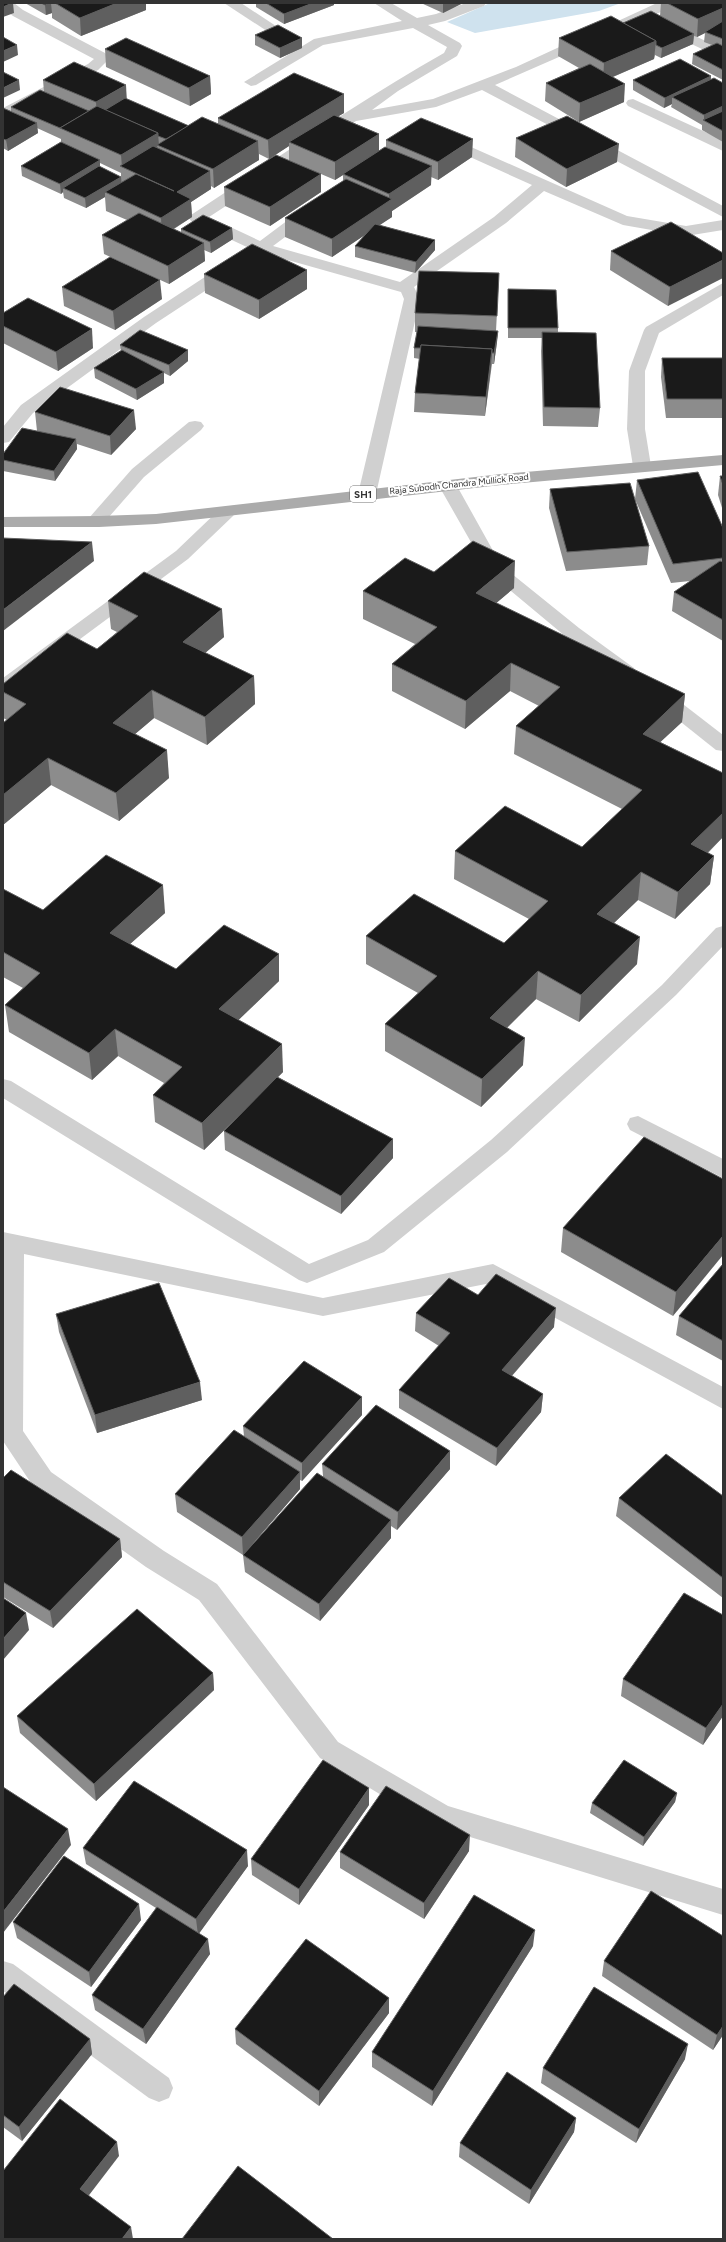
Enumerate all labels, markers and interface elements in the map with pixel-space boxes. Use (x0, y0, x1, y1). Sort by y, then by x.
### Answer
street label: Raja Subodh Chandra Mullick Road (389, 471, 529, 496)
road number: SH1 (350, 486, 376, 502)

